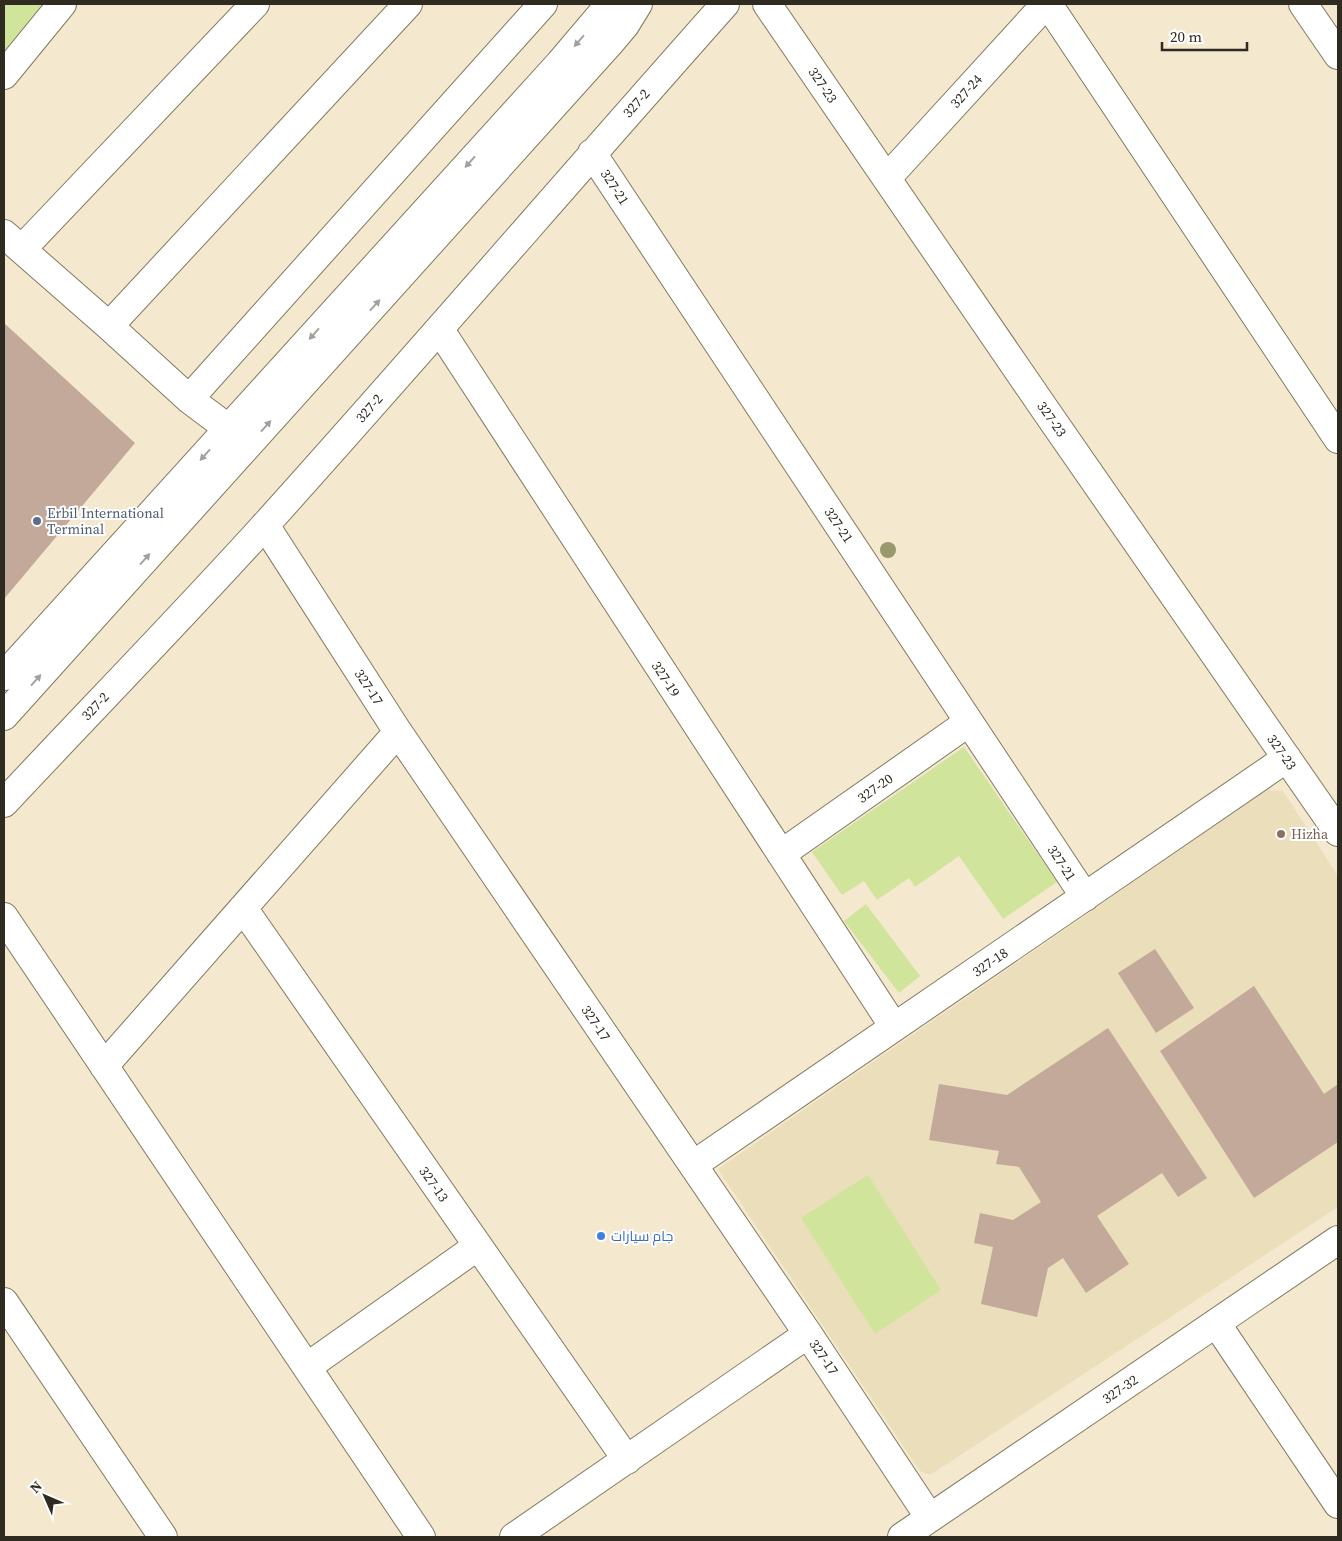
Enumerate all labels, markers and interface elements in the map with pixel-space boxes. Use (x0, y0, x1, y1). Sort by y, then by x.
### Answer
scale bar (1162, 20, 1247, 52)
text: 20 m (1170, 26, 1202, 47)
one-way arrow (573, 35, 585, 47)
street label: 327-23 (804, 63, 842, 107)
street label: 327-24 (945, 70, 987, 112)
street label: 327-2 (618, 84, 654, 122)
one-way arrow (464, 155, 476, 167)
street label: 327-21 (596, 165, 634, 209)
one-way arrow (369, 300, 381, 312)
one-way arrow (308, 328, 320, 340)
street label: 327-2 (351, 389, 387, 427)
street label: 327-23 (1033, 397, 1071, 441)
one-way arrow (260, 420, 272, 432)
one-way arrow (199, 448, 211, 460)
place label: Erbil International Terminal (47, 503, 164, 539)
street label: 327-21 (820, 503, 858, 547)
marker: Erbil International Terminal (31, 515, 43, 527)
one-way arrow (139, 554, 151, 566)
street label: 327-19 (647, 657, 685, 701)
street label: 327-17 (350, 665, 388, 709)
one-way arrow (31, 674, 42, 687)
street label: 327-2 (77, 687, 113, 725)
street label: 327-23 (1263, 730, 1301, 774)
street label: 327-20 (853, 769, 897, 807)
place label: Hizha (1291, 824, 1329, 844)
marker: Hizha (1275, 828, 1287, 840)
street label: 327-21 (1043, 841, 1081, 885)
street label: 327-18 (968, 943, 1012, 981)
street label: 327-17 (577, 1001, 615, 1045)
street label: 327-13 (415, 1162, 453, 1206)
place label: جام سيارات (611, 1226, 673, 1246)
marker: جام سيارات (595, 1230, 607, 1242)
street label: 327-17 (805, 1335, 843, 1379)
street label: 327-32 (1098, 1370, 1142, 1408)
north arrow (20, 1471, 70, 1521)
text: N (25, 1476, 46, 1497)

